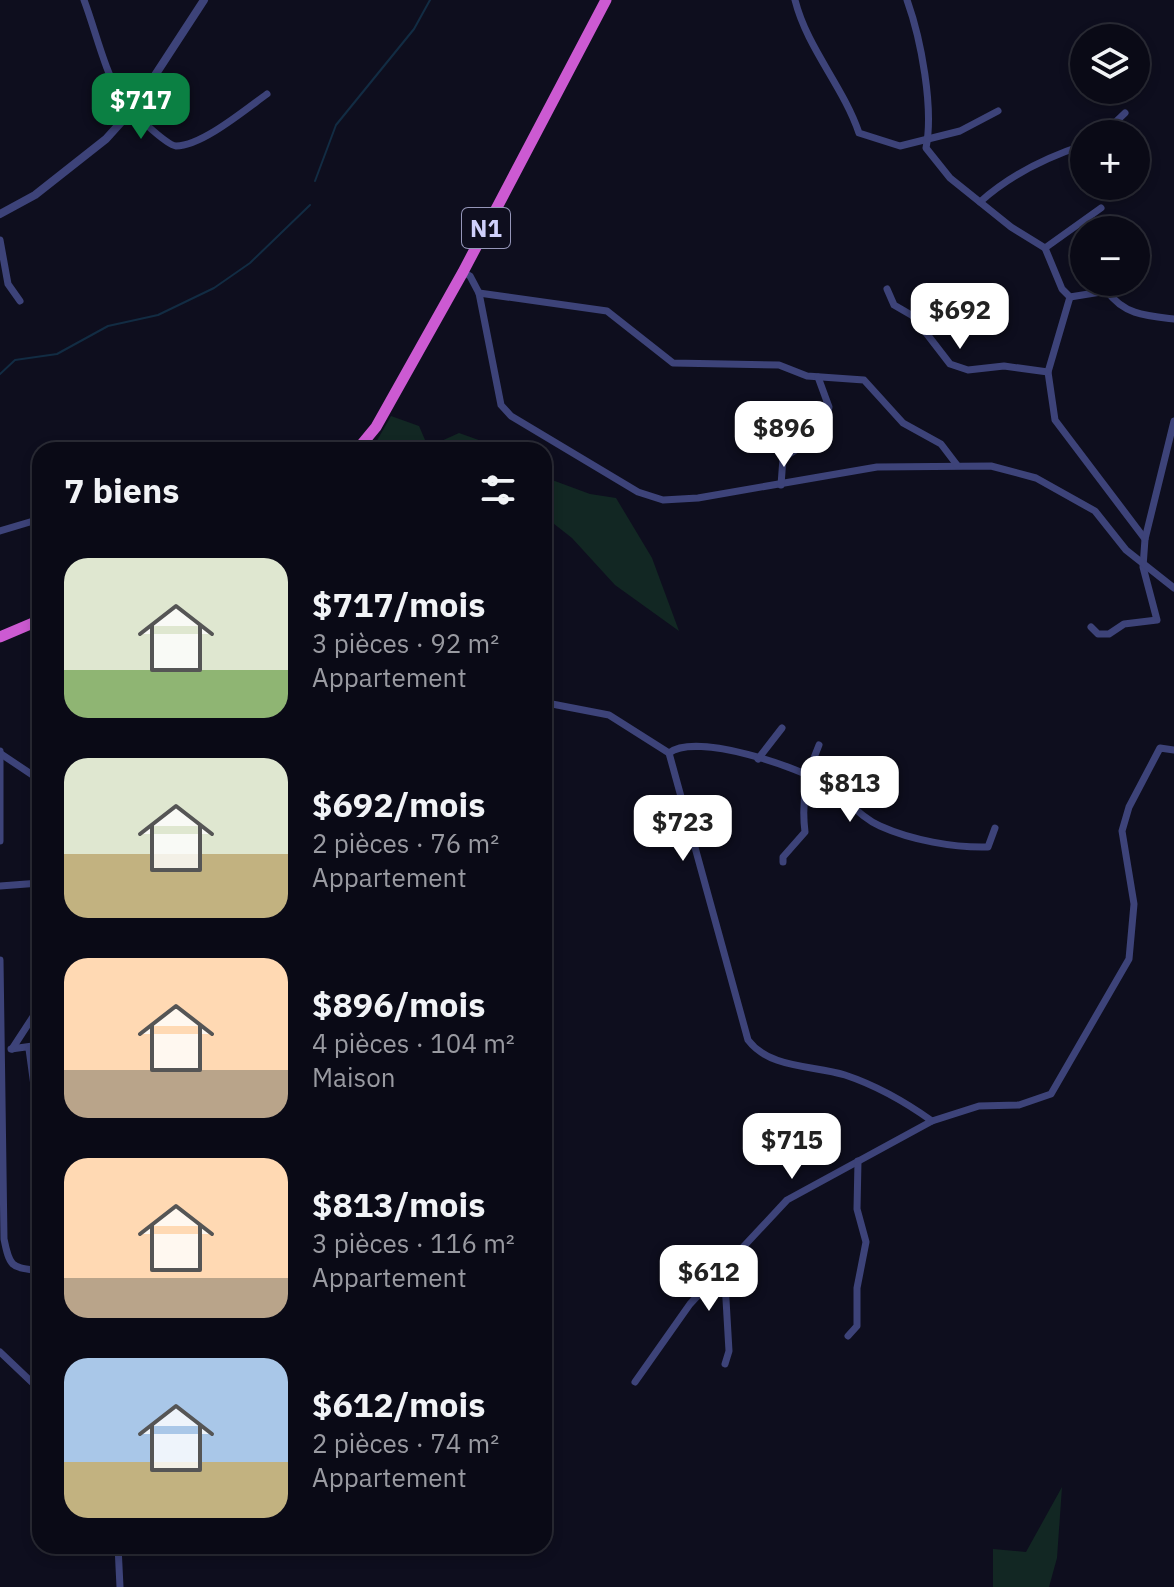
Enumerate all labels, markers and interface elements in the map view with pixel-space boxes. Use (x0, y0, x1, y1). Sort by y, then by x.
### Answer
map controls (1070, 24, 1150, 296)
button: layers (1070, 24, 1150, 104)
pin: $717 (94, 73, 188, 141)
text: $717 (110, 82, 172, 116)
button: + (1070, 120, 1150, 200)
road number: N1 (462, 208, 510, 248)
button: − (1070, 216, 1150, 296)
pin: $692 (913, 283, 1007, 351)
text: $692 (929, 292, 991, 326)
pin: $896 (737, 401, 831, 469)
text: $896 (753, 410, 815, 444)
text: 7 biens (64, 468, 179, 512)
icon: filters (476, 468, 520, 512)
text: $717/mois (312, 582, 485, 626)
icon: home (128, 590, 224, 686)
text: 3 pièces · 92 m² (312, 626, 499, 660)
text: Appartement (312, 660, 467, 694)
pin: $813 (803, 756, 897, 824)
text: $813 (819, 765, 881, 799)
text: $692/mois (312, 782, 485, 826)
icon: home (128, 790, 224, 886)
pin: $723 (636, 795, 730, 863)
text: $723 (652, 804, 714, 838)
text: 2 pièces · 76 m² (312, 826, 499, 860)
text: Appartement (312, 860, 467, 894)
text: $896/mois (312, 982, 485, 1026)
icon: home (128, 990, 224, 1086)
text: 4 pièces · 104 m² (312, 1026, 515, 1060)
text: Maison (312, 1060, 396, 1094)
pin: $715 (745, 1113, 839, 1181)
text: $715 (761, 1122, 823, 1156)
text: $813/mois (312, 1182, 485, 1226)
icon: home (128, 1190, 224, 1286)
text: 3 pièces · 116 m² (312, 1226, 515, 1260)
pin: $612 (662, 1245, 756, 1313)
text: $612 (678, 1254, 740, 1288)
text: Appartement (312, 1260, 467, 1294)
text: $612/mois (312, 1382, 485, 1426)
icon: home (128, 1390, 224, 1486)
text: 2 pièces · 74 m² (312, 1426, 499, 1460)
text: Appartement (312, 1460, 467, 1494)

